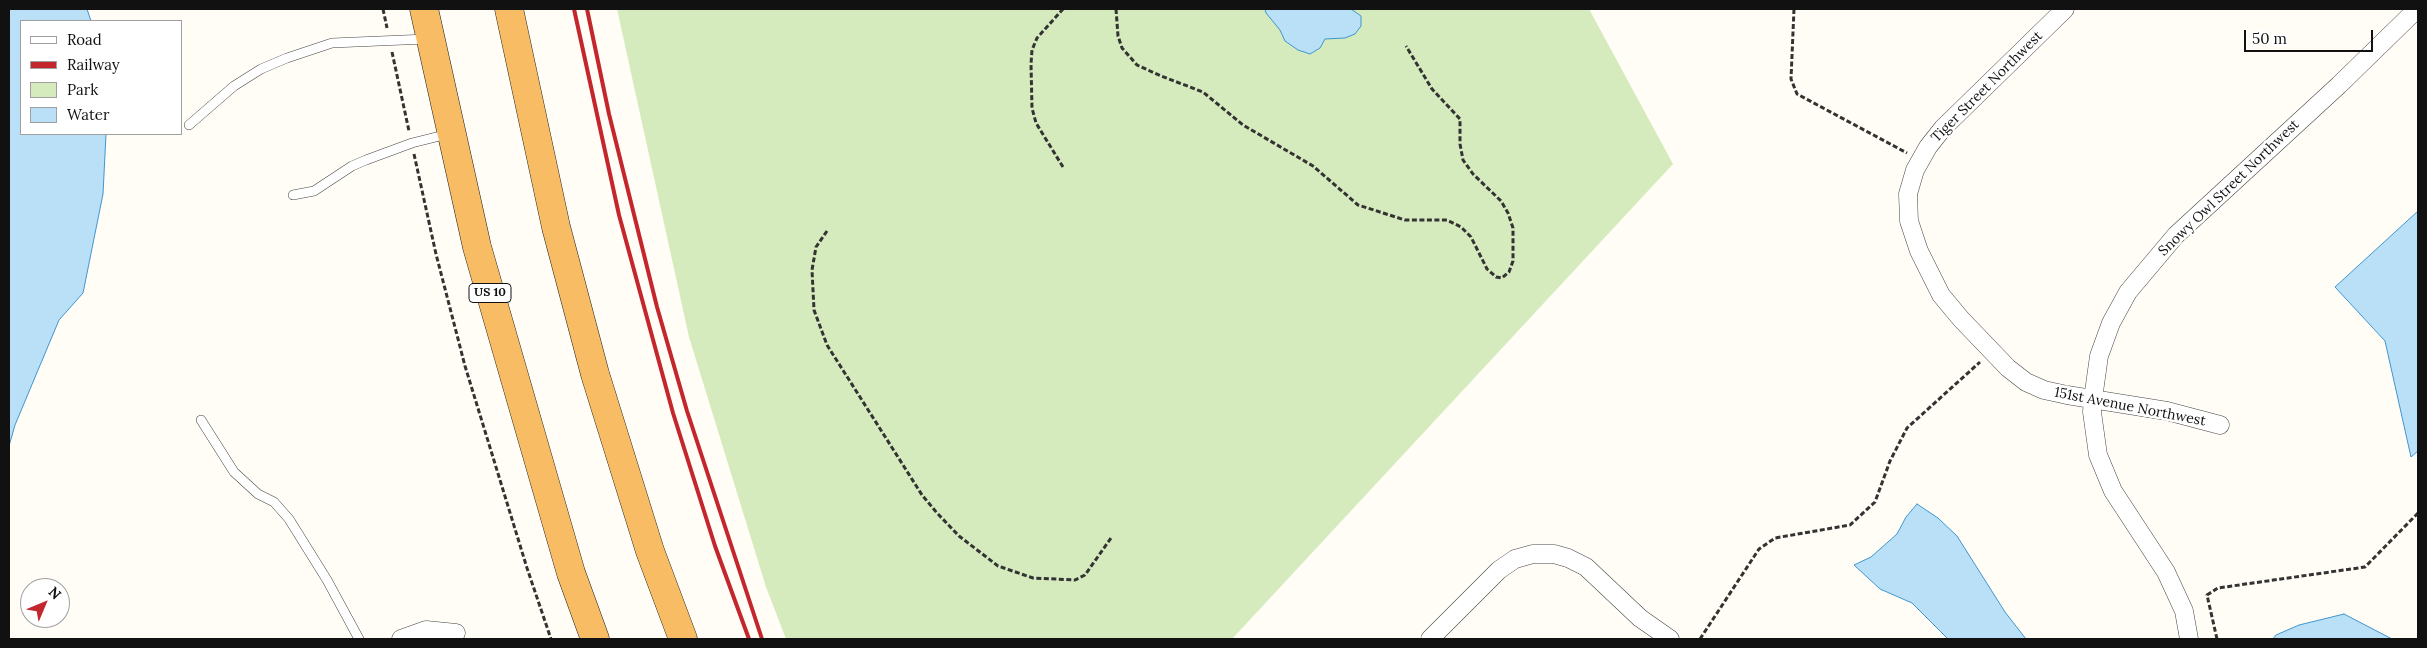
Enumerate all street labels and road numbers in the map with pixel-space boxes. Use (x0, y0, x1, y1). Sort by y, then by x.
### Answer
street label: Tiger Street Northwest (1928, 28, 2046, 146)
street label: Snowy Owl Street Northwest (2155, 116, 2303, 260)
road number: US 10 (469, 284, 511, 302)
street label: 151st Avenue Northwest (2053, 384, 2207, 430)

